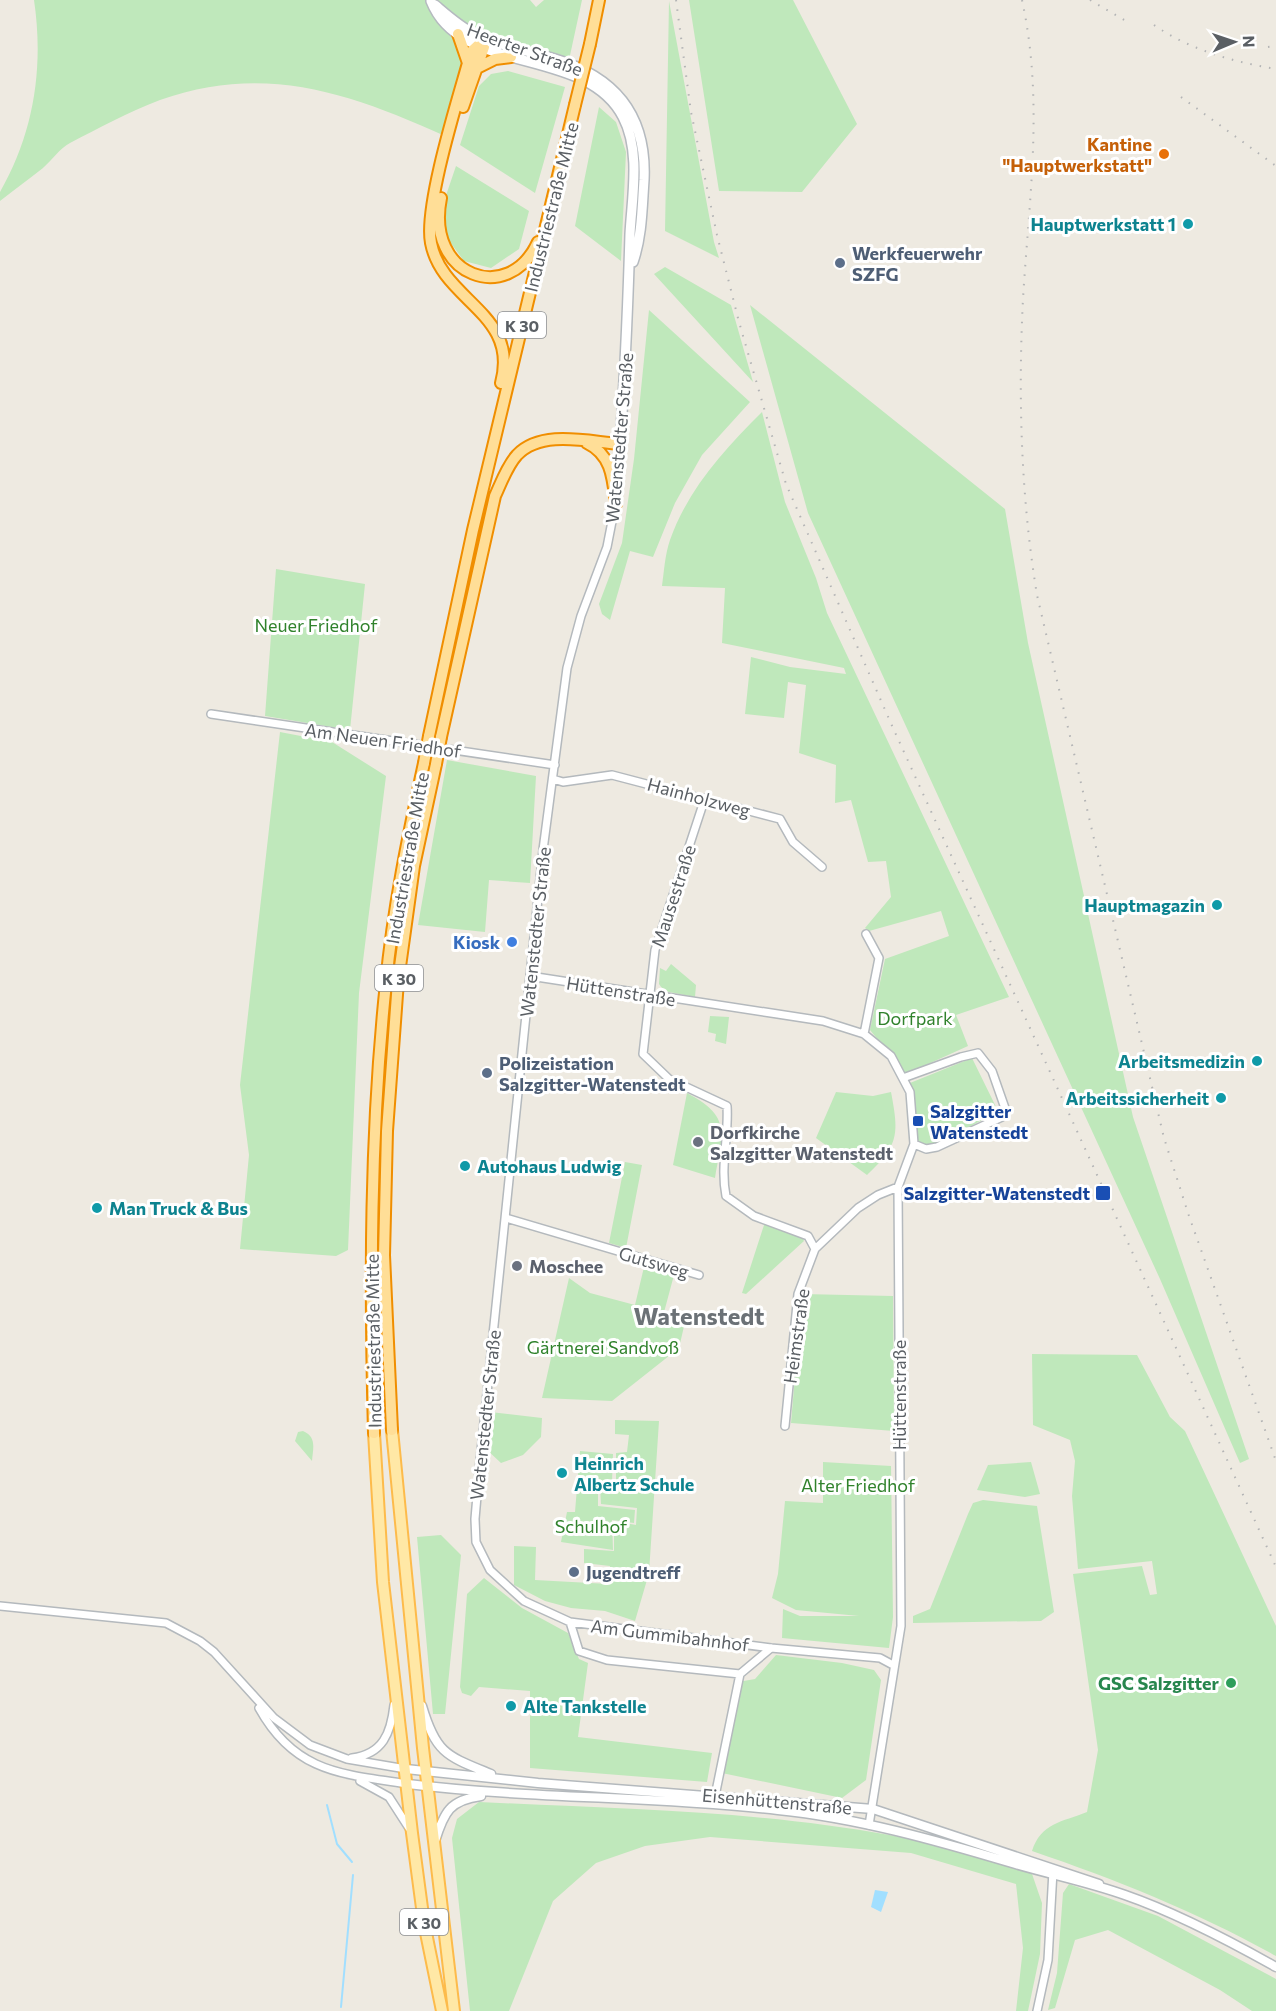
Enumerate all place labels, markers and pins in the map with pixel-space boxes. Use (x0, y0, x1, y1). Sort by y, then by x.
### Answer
place label: Kantine "Hauptwerkstatt" (1002, 133, 1152, 176)
marker: Kantine "Hauptwerkstatt" (1157, 147, 1171, 161)
place label: Hauptwerkstatt 1 (1031, 213, 1176, 235)
marker: Hauptwerkstatt 1 (1181, 217, 1195, 231)
place label: Werkfeuerwehr SZFG (852, 242, 983, 285)
marker: Werkfeuerwehr SZFG (833, 256, 847, 270)
place label: Hauptmagazin (1084, 894, 1205, 916)
marker: Hauptmagazin (1210, 898, 1224, 912)
place label: Kiosk (453, 931, 501, 953)
marker: Kiosk (505, 935, 519, 949)
place label: Arbeitsmedizin (1118, 1050, 1245, 1072)
place label: Polizeistation Salzgitter-Watenstedt (499, 1052, 686, 1095)
marker: Arbeitsmedizin (1250, 1054, 1264, 1068)
marker: Polizeistation Salzgitter-Watenstedt (480, 1066, 494, 1080)
place label: Arbeitssicherheit (1066, 1087, 1209, 1109)
marker: Arbeitssicherheit (1214, 1091, 1228, 1105)
place label: Salzgitter Watenstedt (930, 1100, 1029, 1143)
marker: Salzgitter Watenstedt (911, 1114, 925, 1128)
place label: Dorfkirche Salzgitter Watenstedt (710, 1121, 893, 1164)
marker: Dorfkirche Salzgitter Watenstedt (691, 1135, 705, 1149)
place label: Autohaus Ludwig (477, 1155, 622, 1177)
marker: Autohaus Ludwig (458, 1159, 472, 1173)
place label: Salzgitter-Watenstedt (903, 1182, 1090, 1204)
marker: Salzgitter-Watenstedt (1094, 1184, 1112, 1202)
place label: Man Truck & Bus (109, 1197, 248, 1219)
marker: Man Truck & Bus (90, 1201, 104, 1215)
place label: Moschee (529, 1255, 603, 1277)
marker: Moschee (510, 1259, 524, 1273)
place label: Heinrich Albertz Schule (574, 1452, 694, 1495)
marker: Heinrich Albertz Schule (555, 1466, 569, 1480)
place label: Jugendtreff (586, 1561, 681, 1583)
marker: Jugendtreff (567, 1565, 581, 1579)
place label: GSC Salzgitter (1098, 1672, 1220, 1694)
marker: GSC Salzgitter (1224, 1676, 1238, 1690)
place label: Alte Tankstelle (523, 1695, 646, 1717)
marker: Alte Tankstelle (504, 1699, 518, 1713)

